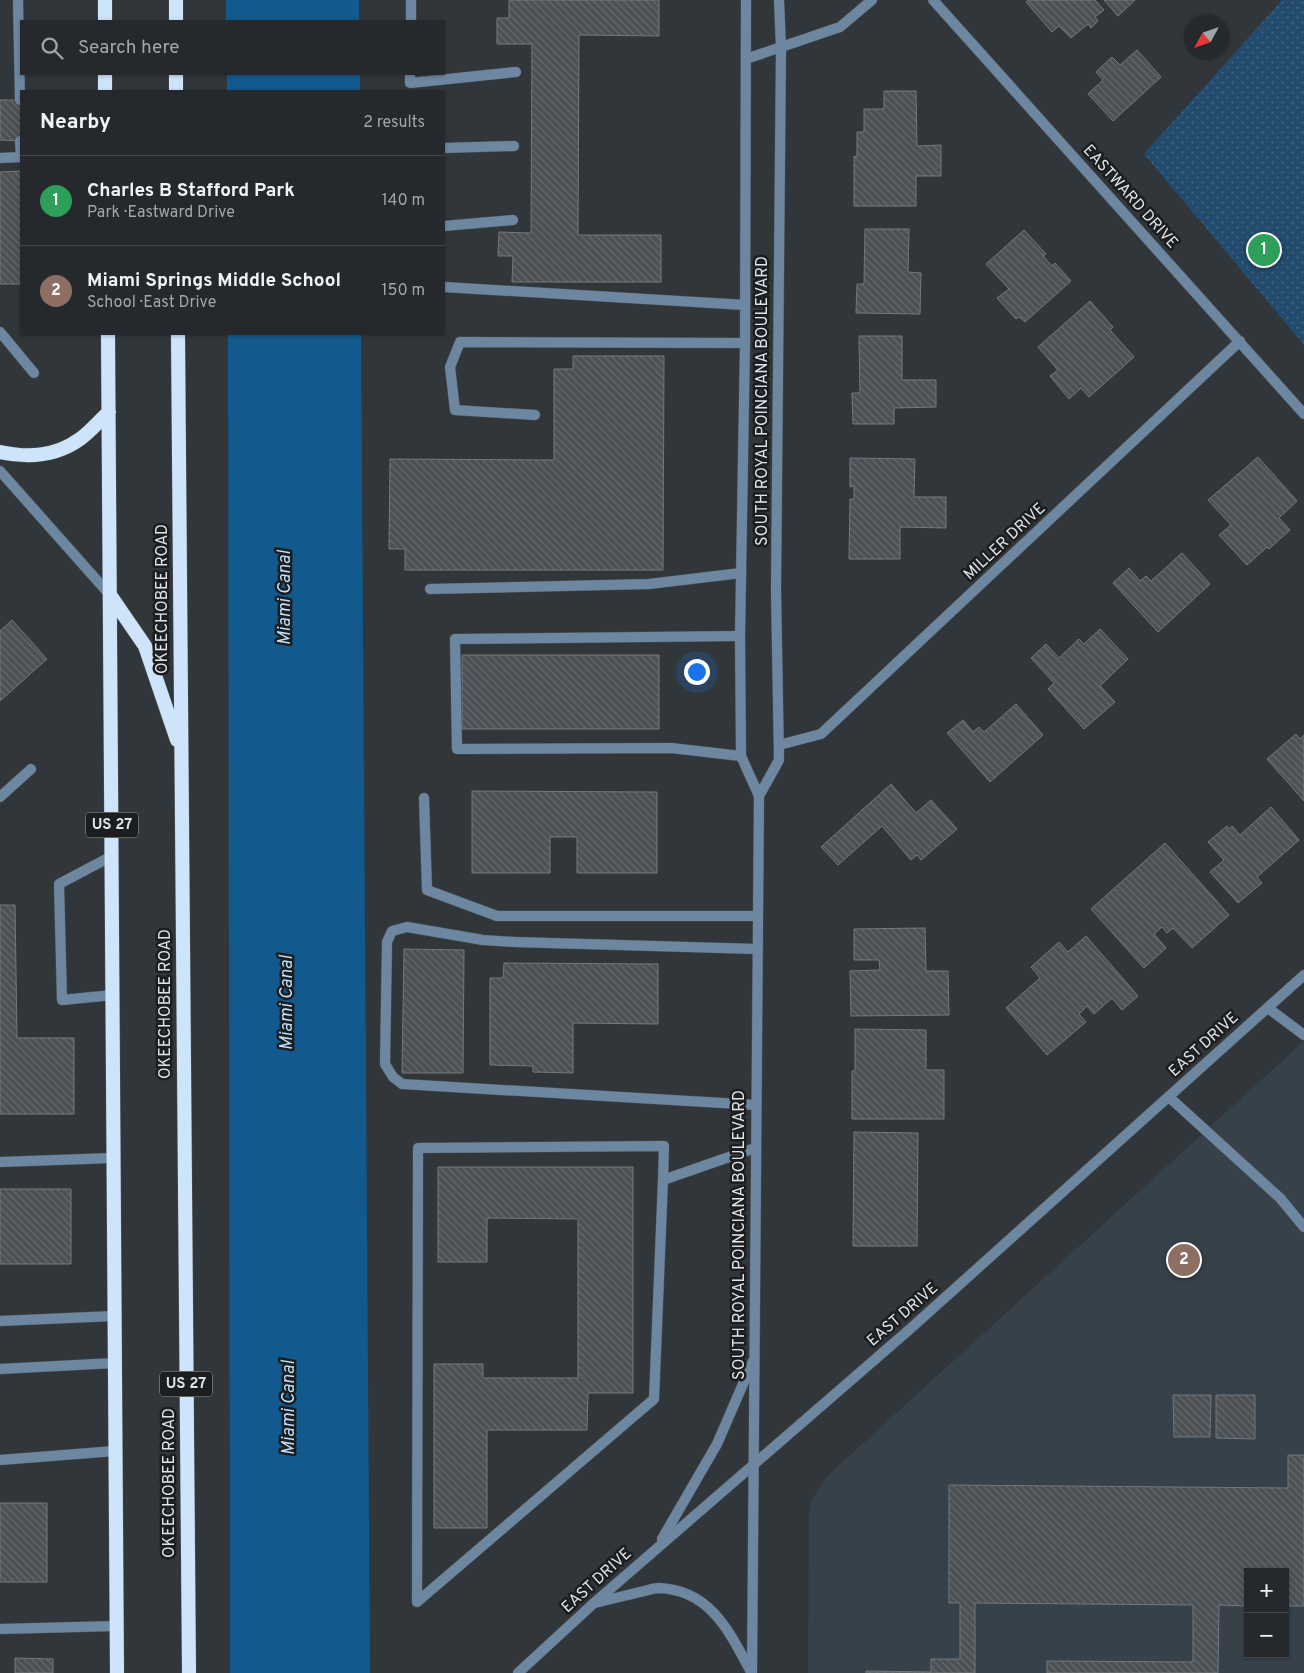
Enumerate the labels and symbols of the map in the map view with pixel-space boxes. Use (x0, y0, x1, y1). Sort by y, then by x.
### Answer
north arrow (1184, 15, 1229, 60)
street label: EASTWARD DRIVE (1078, 141, 1182, 253)
pin: 1 (1248, 231, 1280, 269)
street label: SOUTH ROYAL POINCIANA BOULEVARD (753, 256, 773, 546)
street label: MILLER DRIVE (960, 499, 1050, 585)
street label: OKEECHOBEE ROAD (153, 524, 173, 674)
water label: Miami Canal (274, 549, 297, 646)
your location (684, 659, 710, 685)
road number: US 27 (86, 812, 138, 838)
street label: OKEECHOBEE ROAD (156, 929, 176, 1079)
water label: Miami Canal (276, 954, 299, 1051)
street label: EAST DRIVE (1165, 1008, 1243, 1082)
street label: SOUTH ROYAL POINCIANA BOULEVARD (730, 1090, 750, 1380)
pin: 2 (1168, 1241, 1200, 1279)
street label: EAST DRIVE (863, 1279, 943, 1351)
water label: Miami Canal (278, 1359, 301, 1456)
road number: US 27 (160, 1372, 212, 1396)
street label: OKEECHOBEE ROAD (160, 1408, 180, 1558)
street label: EAST DRIVE (558, 1544, 636, 1618)

